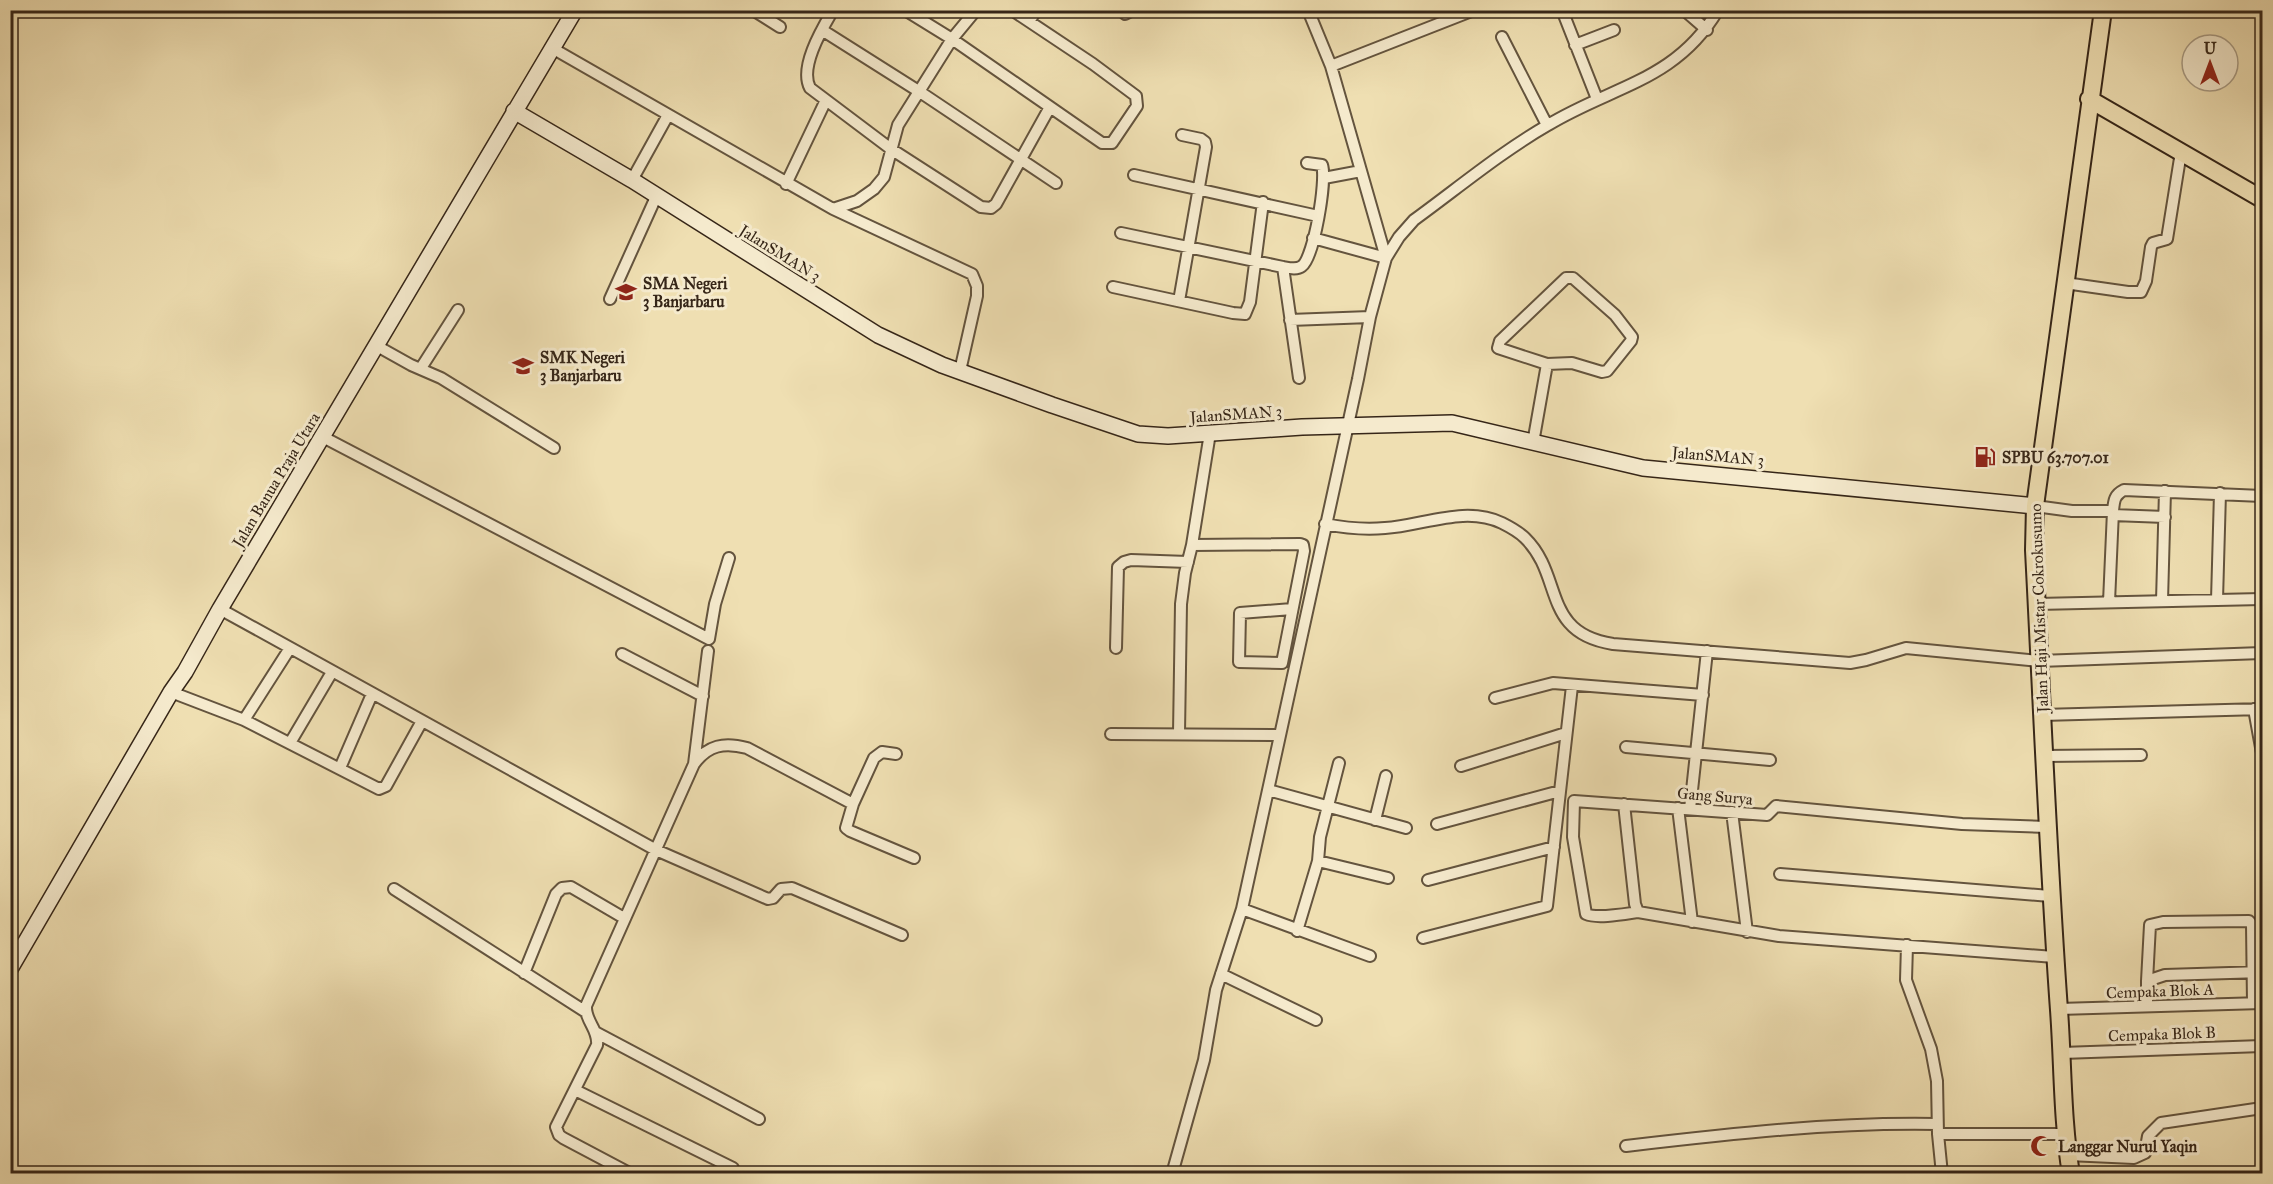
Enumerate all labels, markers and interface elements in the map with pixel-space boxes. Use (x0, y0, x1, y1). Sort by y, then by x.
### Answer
north arrow (2180, 33, 2240, 93)
text: U (2204, 39, 2217, 58)
street label: JalanSMAN 3 (734, 219, 824, 286)
place label: SMA Negeri 3 Banjarbaru (643, 274, 728, 312)
school or university icon: SMA Negeri 3 Banjarbaru (614, 280, 638, 304)
place label: SMK Negeri 3 Banjarbaru (540, 348, 626, 386)
school or university icon: SMK Negeri 3 Banjarbaru (511, 354, 535, 378)
street label: JalanSMAN 3 (1187, 401, 1283, 428)
street label: Jalan Banua Praja Utara (227, 409, 325, 553)
street label: JalanSMAN 3 (1669, 442, 1765, 470)
fuel station icon: SPBU 63.707.01 (1973, 445, 1997, 469)
place label: SPBU 63.707.01 (2002, 448, 2110, 468)
street label: Jalan Haji Mistar Cokrokusumo (2026, 503, 2053, 715)
street label: Gang Surya (1676, 783, 1754, 810)
street label: Cempaka Blok A (2106, 980, 2215, 1002)
street label: Cempaka Blok B (2108, 1023, 2216, 1045)
mosque icon: Langgar Nurul Yaqin (2029, 1134, 2053, 1158)
place label: Langgar Nurul Yaqin (2058, 1137, 2198, 1157)

